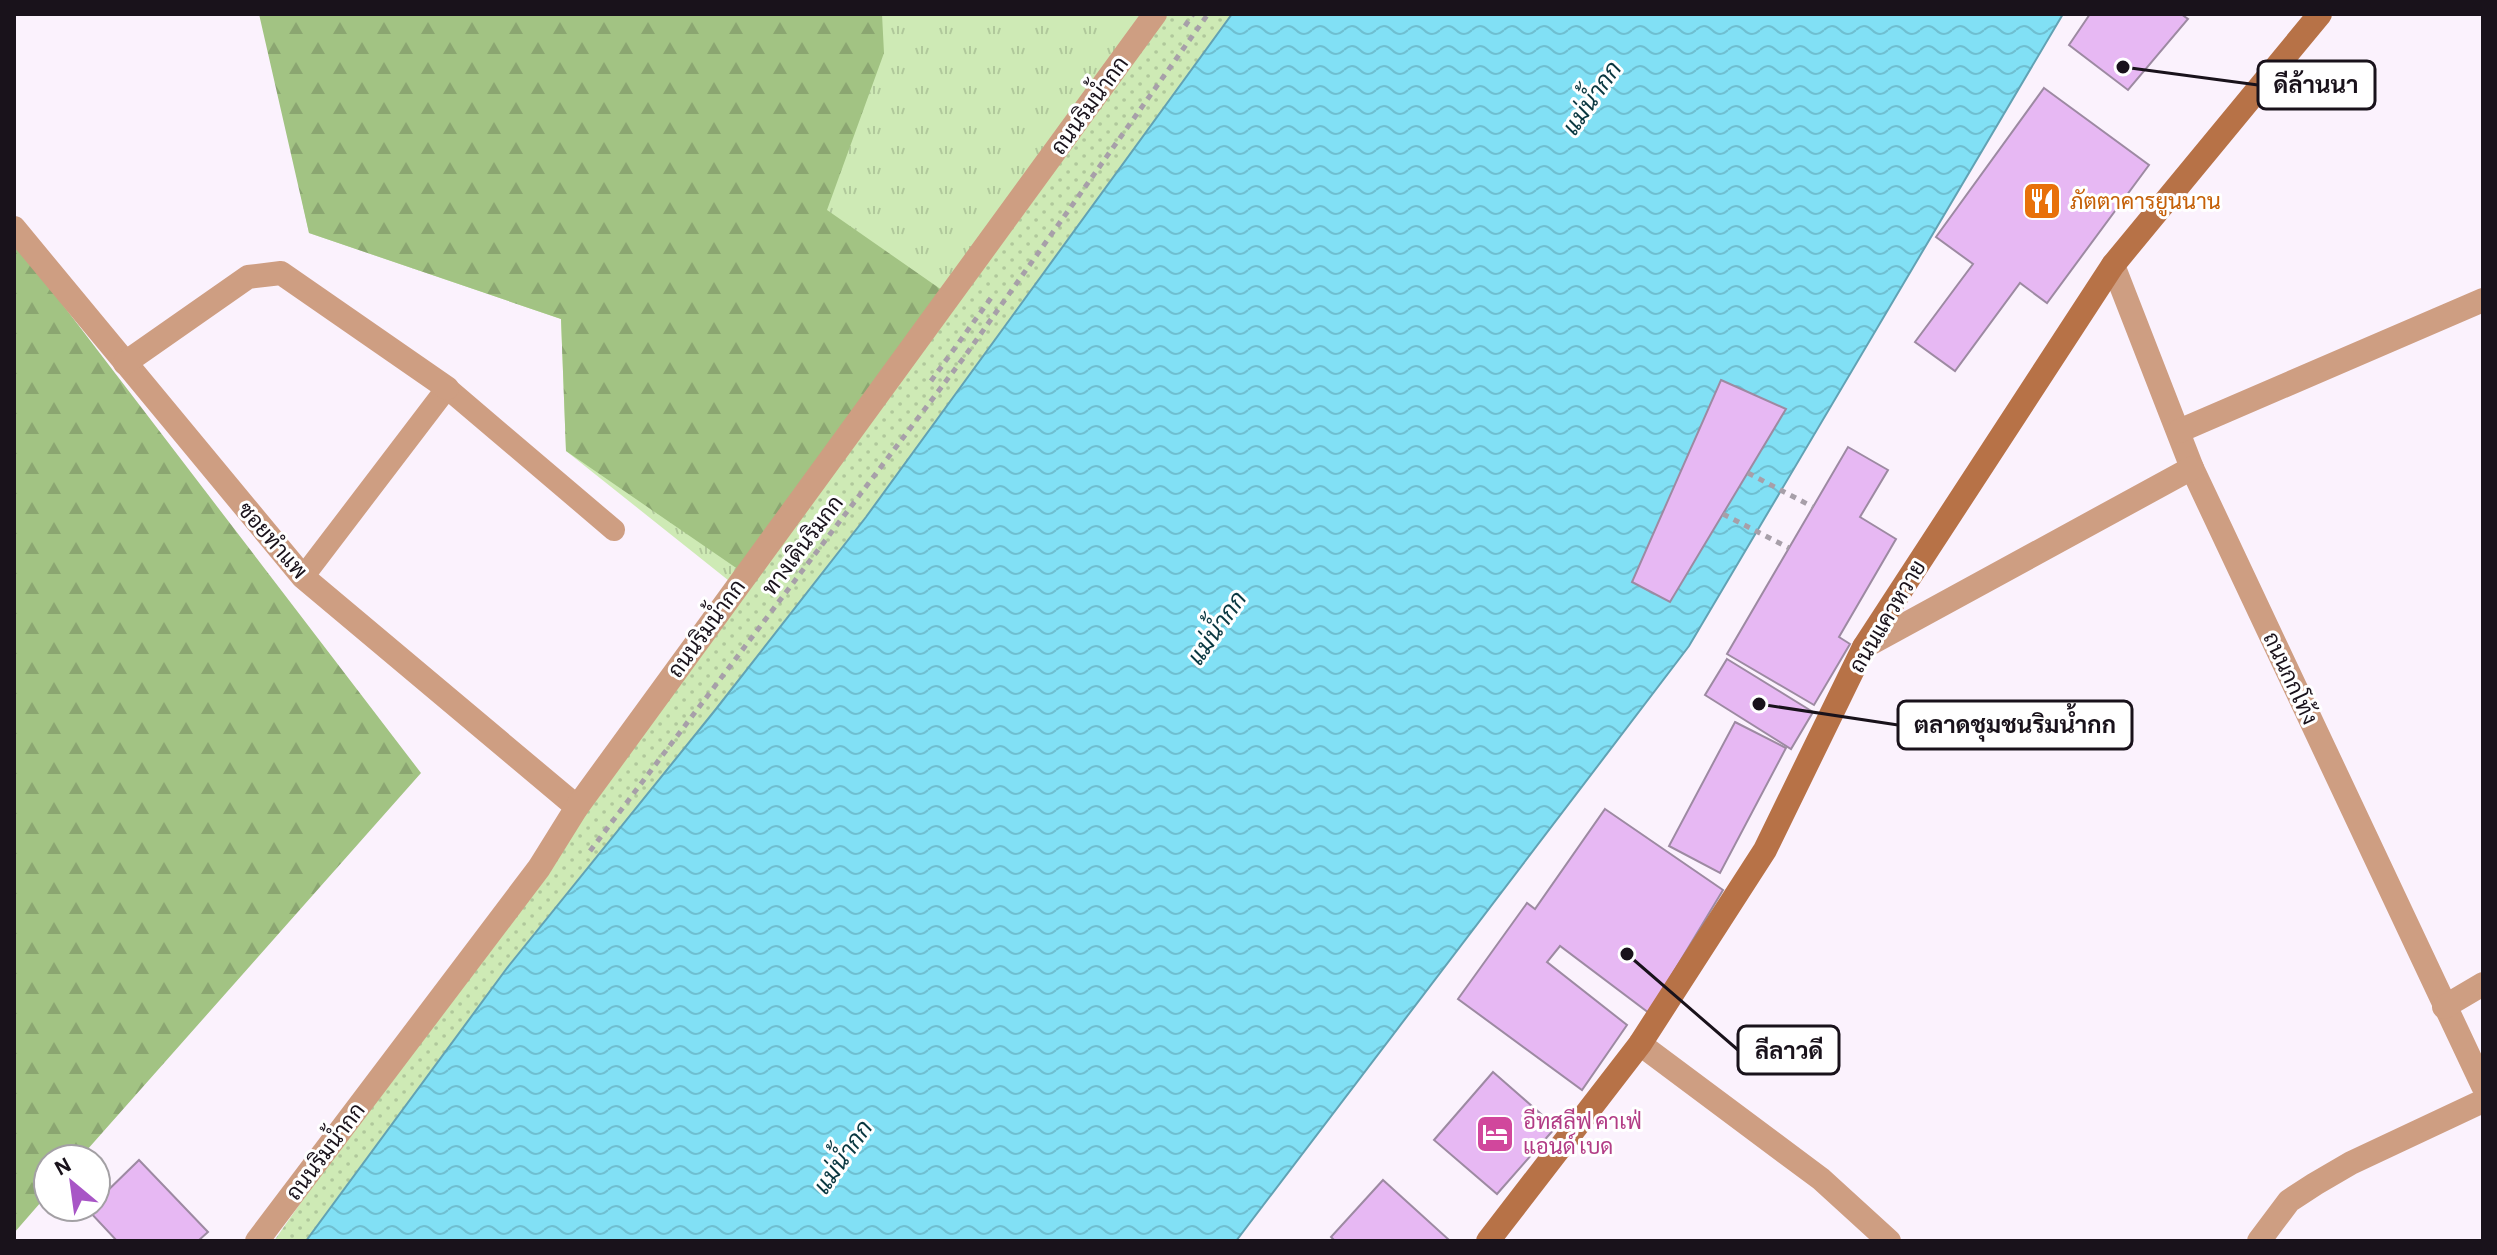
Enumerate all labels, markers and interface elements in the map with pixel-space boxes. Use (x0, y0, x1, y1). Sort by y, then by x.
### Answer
street label: ถนนริมน้ำกก (1040, 47, 1133, 159)
water label: แม่น้ำกก (1552, 52, 1627, 140)
callout: ดีล้านนา (2258, 61, 2375, 109)
text: ดีล้านนา (2274, 69, 2358, 98)
restaurant icon: ภัตตาคารยูนนาน (2021, 180, 2063, 222)
place label: ภัตตาคารยูนนาน (2070, 188, 2221, 217)
street label: ทางเดินริมกก (756, 490, 847, 600)
street label: ซอยทำแพ (234, 497, 312, 583)
street label: ถนนแควหวาย (1846, 557, 1930, 676)
street label: ถนนริมน้ำกก (657, 570, 750, 682)
water label: แม่น้ำกก (1177, 582, 1252, 670)
street label: ถนนกกโท้ง (2259, 627, 2325, 728)
callout: ตลาดชุมชนริมน้ำกก (1898, 701, 2132, 749)
text: ตลาดชุมชนริมน้ำกก (1914, 703, 2116, 742)
callout: ลีลาวดี (1738, 1026, 1839, 1074)
text: ลีลาวดี (1755, 1036, 1823, 1064)
street label: ถนนริมน้ำกก (275, 1094, 369, 1204)
place label: อีทสลีฟ คาเฟ่ แอนด์ เบด (1523, 1108, 1642, 1158)
water label: แม่น้ำกก (803, 1111, 878, 1199)
hotel icon: อีทสลีฟ คาเฟ่ แอนด์ เบด (1474, 1113, 1516, 1155)
north arrow (32, 1143, 112, 1223)
text: N (51, 1153, 75, 1180)

